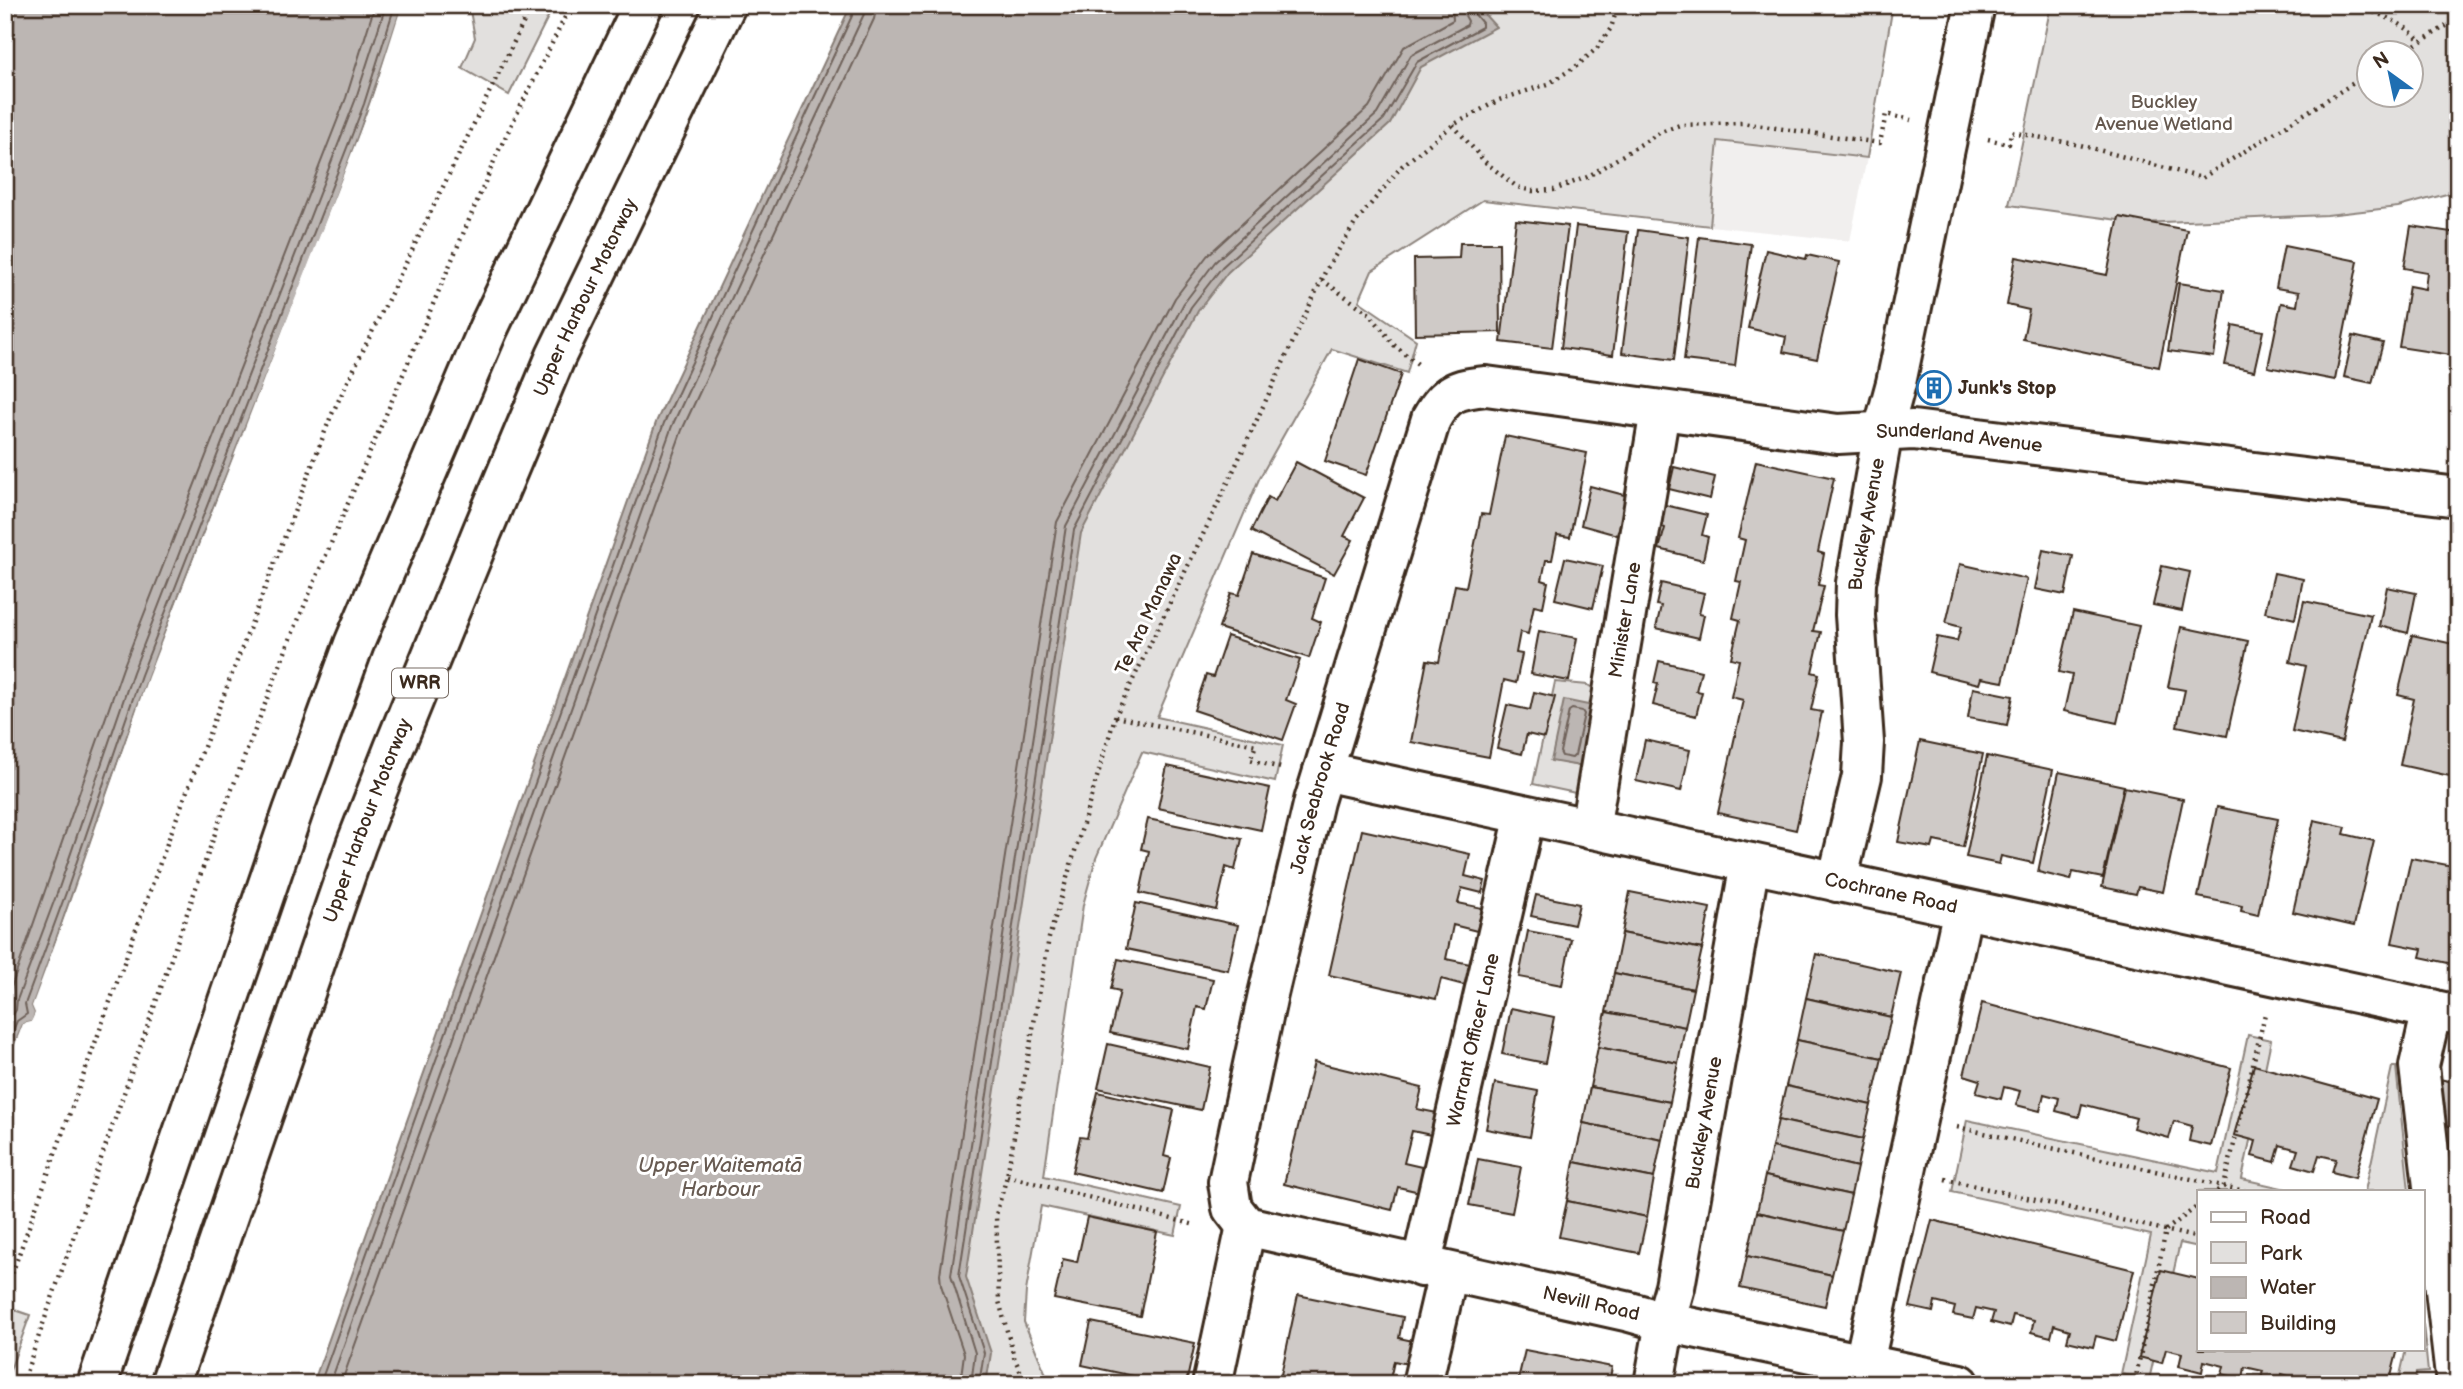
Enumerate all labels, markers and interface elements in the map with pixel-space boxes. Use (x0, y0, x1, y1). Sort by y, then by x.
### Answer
north arrow (2354, 38, 2424, 108)
text: N (2369, 47, 2394, 75)
park label: Buckley Avenue Wetland (2095, 91, 2233, 136)
street label: Upper Harbour Motorway (529, 194, 642, 400)
building icon: Junk's Stop (1915, 369, 1953, 407)
place label: Junk's Stop (1958, 377, 2056, 400)
street label: Sunderland Avenue (1876, 418, 2044, 457)
street label: Buckley Avenue (1844, 456, 1890, 591)
street label: Te Ara Manawa (1111, 549, 1187, 679)
street label: Minister Lane (1604, 560, 1646, 680)
road number: WRR (392, 668, 448, 698)
street label: Jack Seabrook Road (1285, 700, 1355, 876)
street label: Upper Harbour Motorway (319, 715, 416, 926)
street label: Cochrane Road (1822, 868, 1960, 919)
street label: Warrant Officer Lane (1442, 951, 1504, 1129)
street label: Buckley Avenue (1681, 1055, 1727, 1191)
water label: Upper Waitematā Harbour (638, 1153, 802, 1202)
legend (2197, 1190, 2424, 1350)
text: Road (2260, 1205, 2311, 1230)
text: Park (2260, 1241, 2303, 1266)
text: Water (2260, 1275, 2316, 1300)
street label: Nevill Road (1540, 1282, 1642, 1326)
text: Building (2260, 1311, 2336, 1336)

